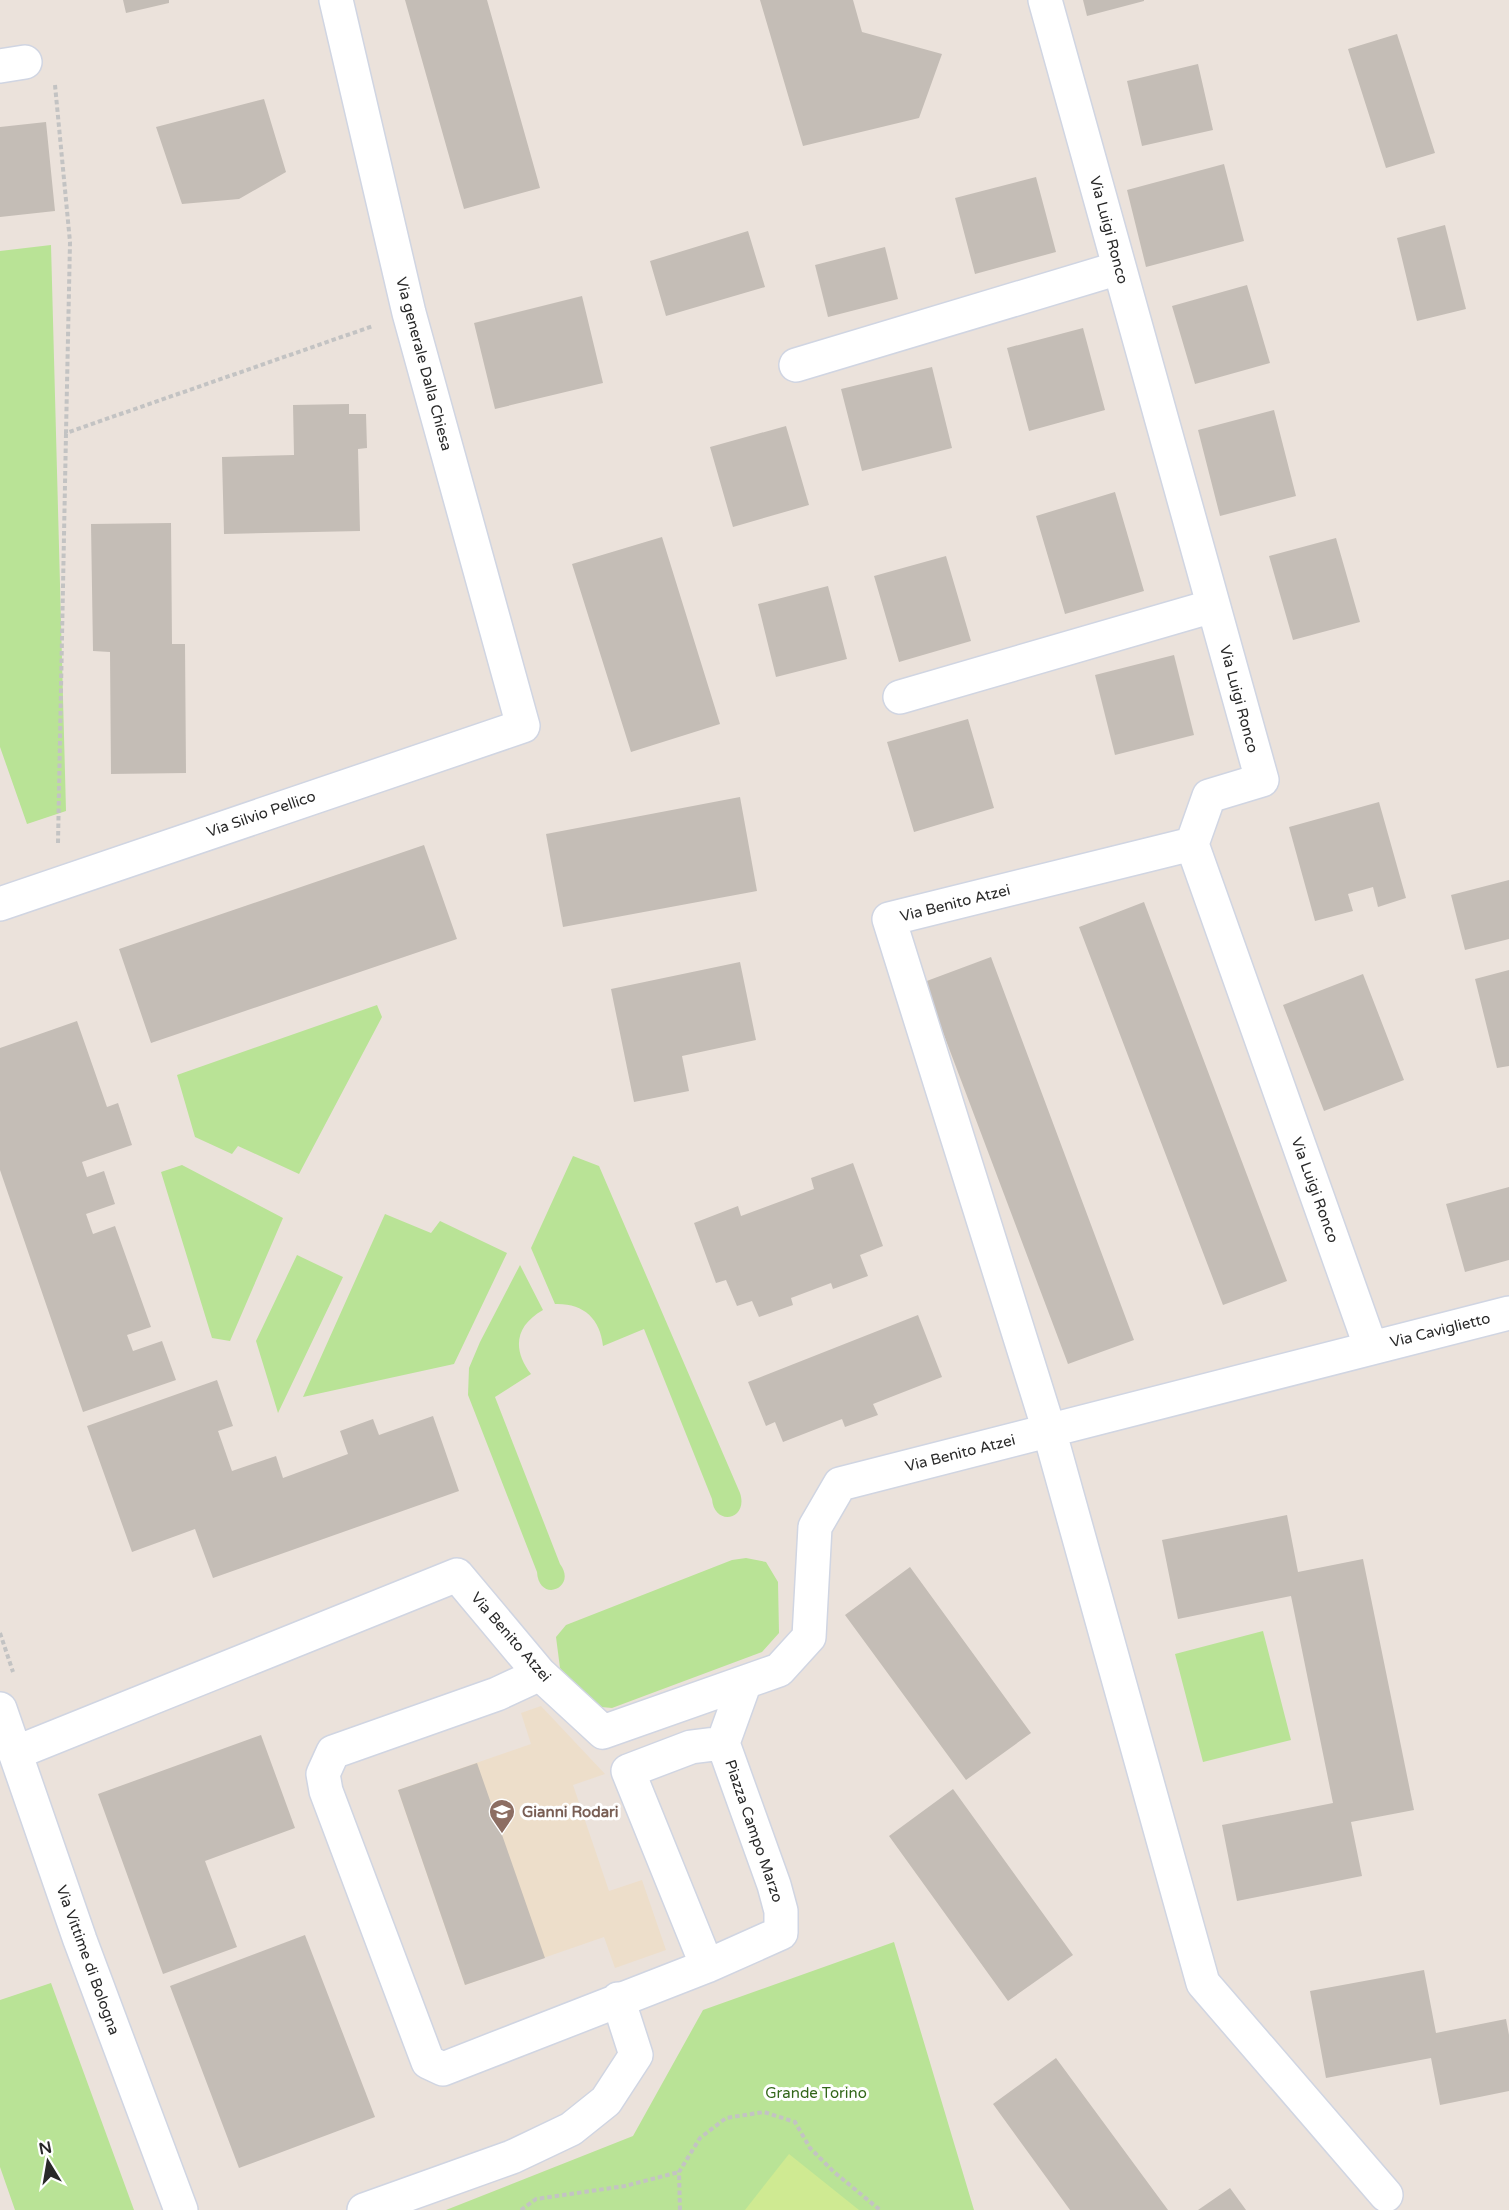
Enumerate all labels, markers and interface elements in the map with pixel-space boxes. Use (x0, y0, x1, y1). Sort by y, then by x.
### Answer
street label: Via Luigi Ronco (1086, 174, 1132, 286)
street label: Via generale Dalla Chiesa (392, 275, 456, 453)
street label: Via Luigi Ronco (1216, 643, 1262, 755)
street label: Via Silvio Pellico (204, 787, 318, 841)
street label: Via Benito Atzei (898, 881, 1012, 925)
street label: Via Luigi Ronco (1288, 1135, 1342, 1245)
street label: Via Caviglietto (1388, 1309, 1492, 1351)
street label: Via Benito Atzei (903, 1431, 1017, 1475)
street label: Via Benito Atzei (467, 1588, 555, 1686)
street label: Piazza Campo Marzo (721, 1757, 787, 1905)
school or university icon: Gianni Rodari (487, 1797, 517, 1835)
place label: Gianni Rodari (522, 1803, 619, 1821)
street label: Via Vittime di Bologna (53, 1883, 123, 2037)
park label: Grande Torino (765, 2084, 867, 2102)
north arrow (18, 2132, 78, 2192)
text: N (37, 2137, 54, 2159)

